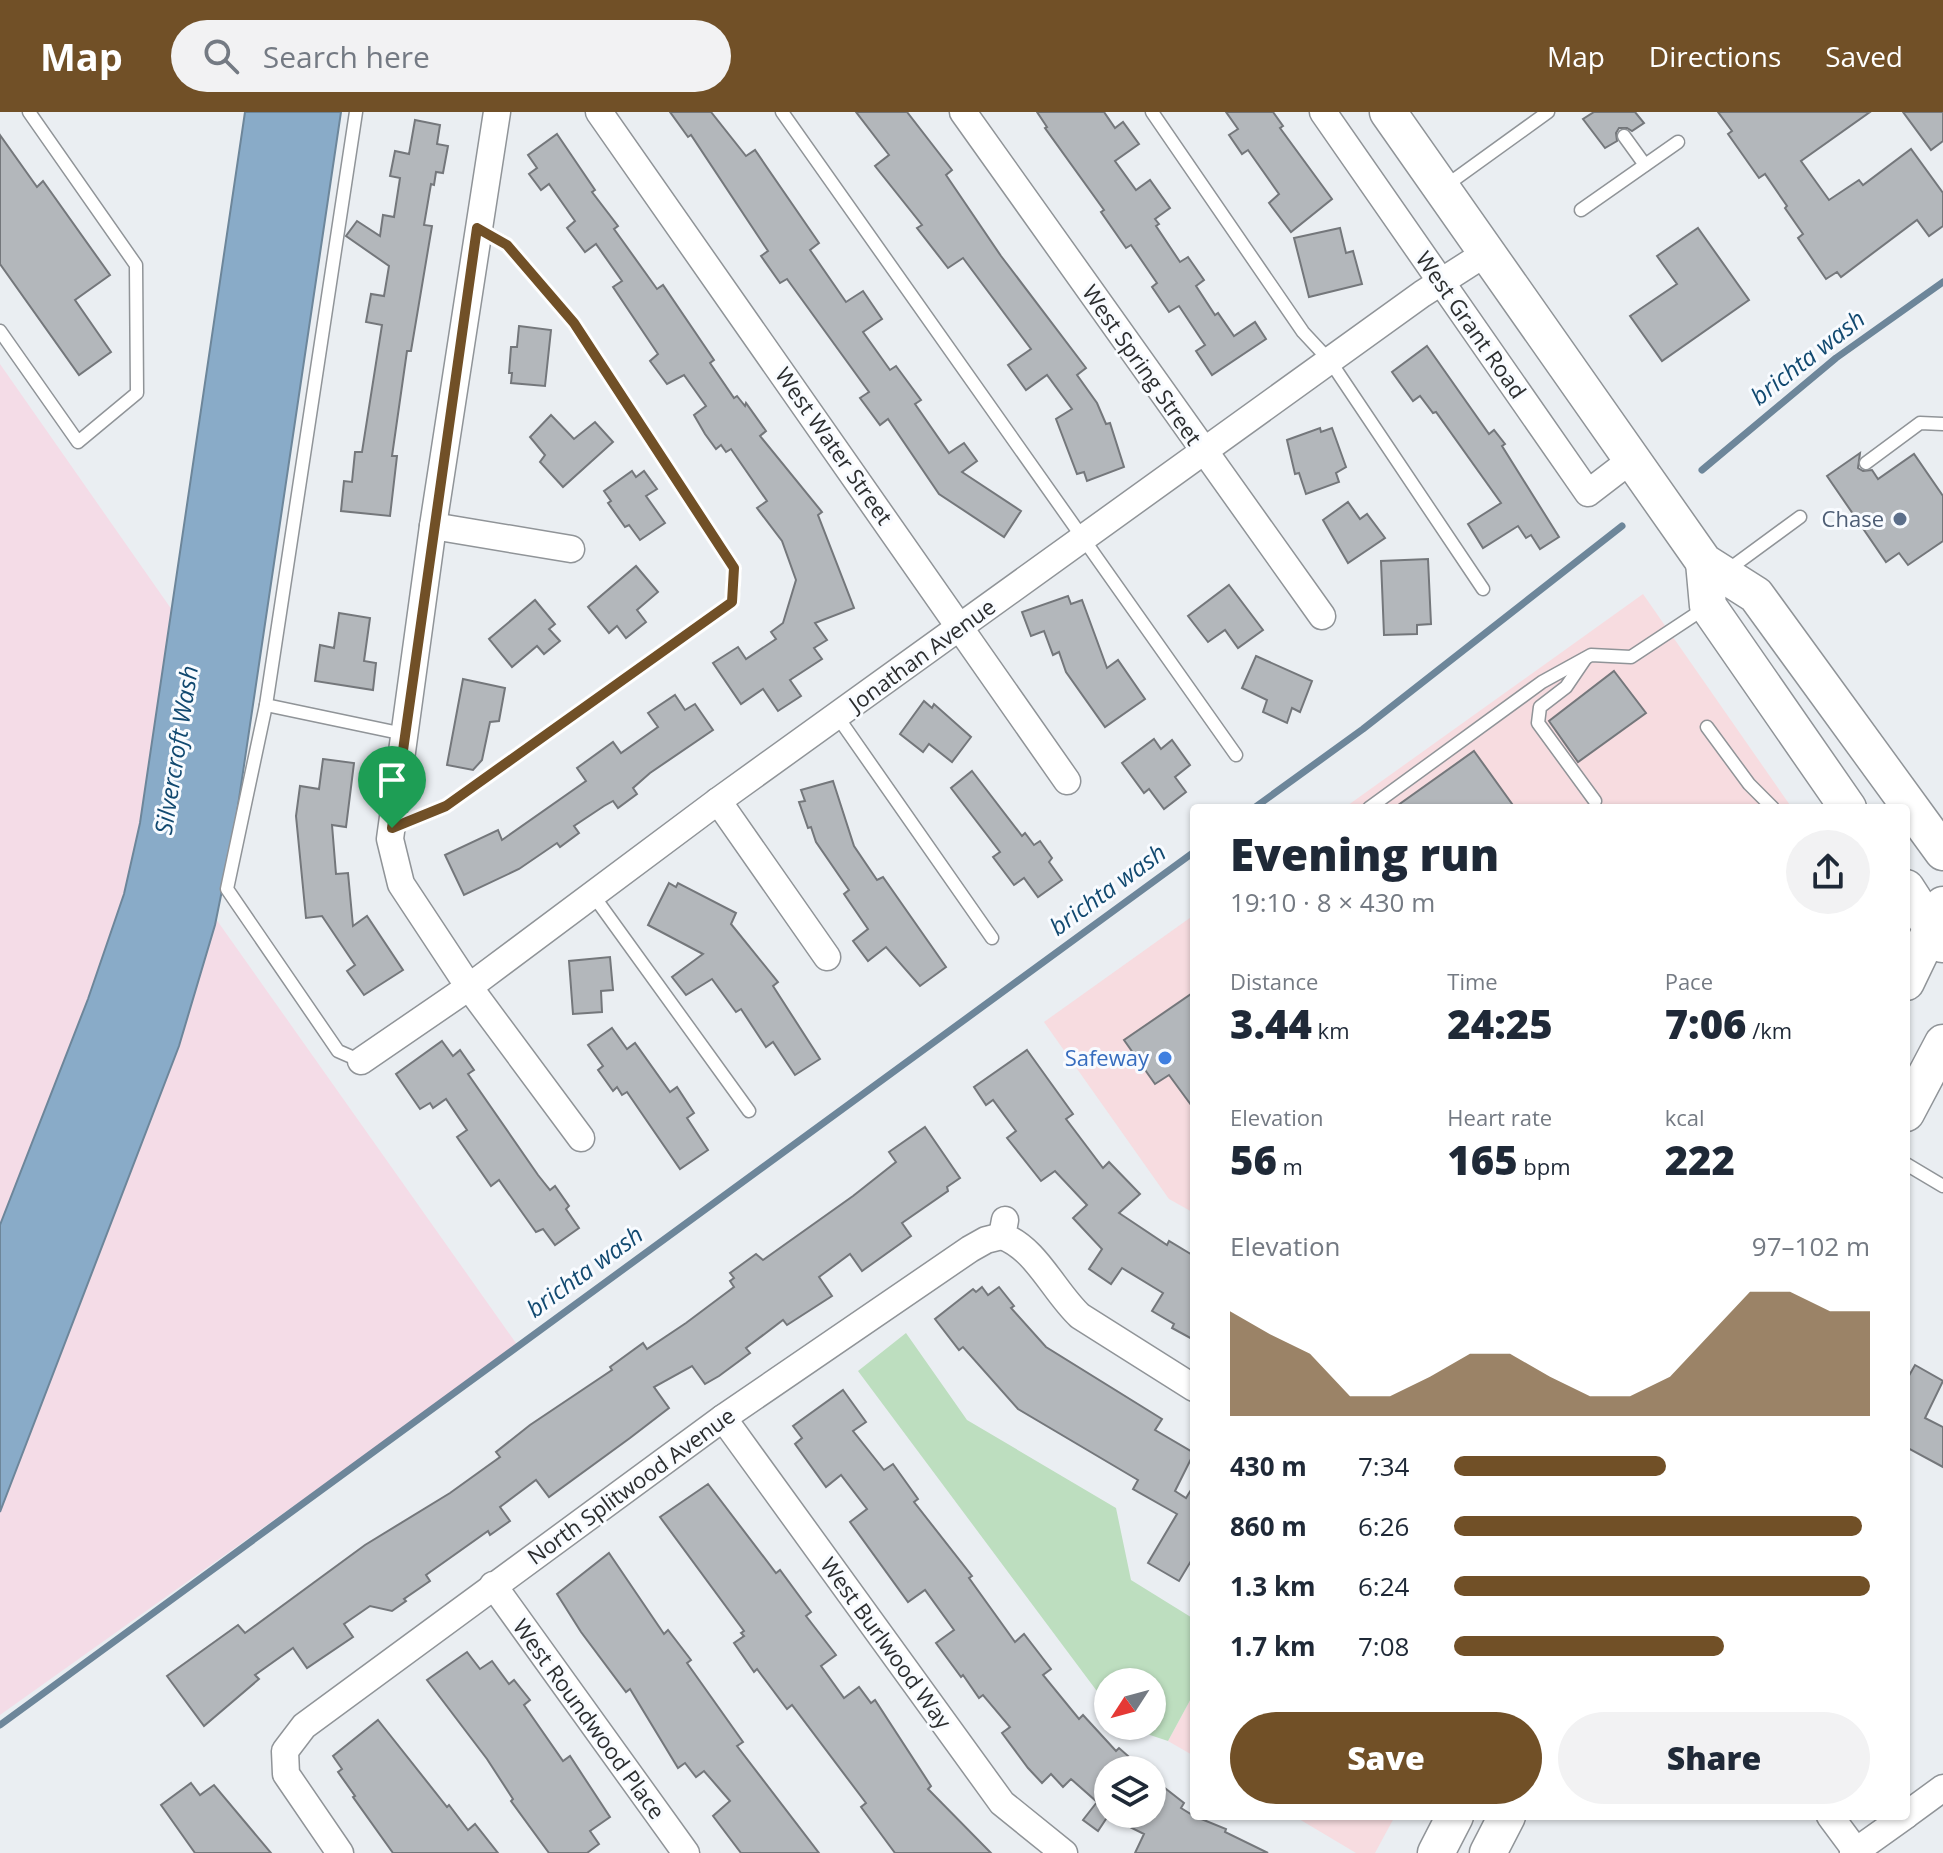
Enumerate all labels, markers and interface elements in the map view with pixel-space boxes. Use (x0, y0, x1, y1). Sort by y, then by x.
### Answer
search box (171, 20, 731, 92)
text: Map (40, 30, 123, 82)
icon: search (199, 34, 243, 78)
text: Search here (263, 36, 430, 77)
text: Map (1547, 37, 1605, 75)
text: Directions (1649, 37, 1781, 75)
text: Saved (1825, 37, 1903, 75)
street label: West Grant Road (1410, 245, 1534, 404)
street label: West Spring Street (1076, 278, 1210, 451)
water label: brichta wash (1743, 302, 1871, 412)
street label: West Water Street (769, 361, 900, 530)
place label: Chase (1822, 503, 1884, 533)
marker: Chase (1891, 510, 1909, 528)
street label: Jonathan Avenue (841, 591, 1001, 719)
water label: Silvercroft Wash (146, 663, 205, 837)
pin (358, 746, 426, 828)
icon: arrive (370, 758, 414, 802)
text: Evening run (1230, 824, 1499, 884)
button: share (1786, 830, 1870, 914)
water label: brichta wash (1042, 835, 1172, 942)
text: 19:10 · 8 × 430 m (1230, 884, 1435, 920)
text: Distance (1230, 966, 1318, 996)
text: Time (1447, 966, 1498, 996)
text: Pace (1665, 966, 1713, 996)
text: 3.44 (1230, 996, 1312, 1051)
text: 24:25 (1447, 996, 1553, 1051)
text: 7:06 (1665, 996, 1747, 1051)
text: km (1312, 1015, 1350, 1045)
text: /km (1747, 1015, 1792, 1045)
place label: Safeway (1065, 1042, 1150, 1072)
marker: Safeway (1156, 1049, 1174, 1067)
text: Elevation (1230, 1102, 1323, 1132)
text: Heart rate (1447, 1102, 1552, 1132)
text: kcal (1665, 1102, 1705, 1132)
text: 56 (1230, 1132, 1277, 1187)
text: 165 (1447, 1132, 1518, 1187)
text: 222 (1665, 1132, 1735, 1187)
text: m (1277, 1151, 1303, 1181)
text: bpm (1518, 1151, 1571, 1181)
water label: brichta wash (519, 1217, 649, 1324)
text: Elevation (1230, 1228, 1340, 1264)
text: 97–102 m (1752, 1228, 1870, 1264)
street label: North Splitwood Avenue (521, 1400, 740, 1571)
text: 430 m (1230, 1448, 1307, 1484)
text: 7:34 (1358, 1448, 1409, 1484)
text: 860 m (1230, 1508, 1307, 1544)
text: 6:26 (1358, 1508, 1409, 1544)
street label: West Burlwood Way (814, 1551, 960, 1735)
text: 1.3 km (1230, 1568, 1316, 1604)
text: 6:24 (1358, 1568, 1409, 1604)
street label: West Roundwood Place (507, 1612, 673, 1825)
text: 1.7 km (1230, 1628, 1316, 1664)
text: 7:08 (1358, 1628, 1409, 1664)
north arrow (1094, 1668, 1166, 1740)
map controls (1094, 1668, 1166, 1828)
button: Save (1230, 1712, 1542, 1804)
button: Share (1558, 1712, 1870, 1804)
button: layers (1094, 1756, 1166, 1828)

